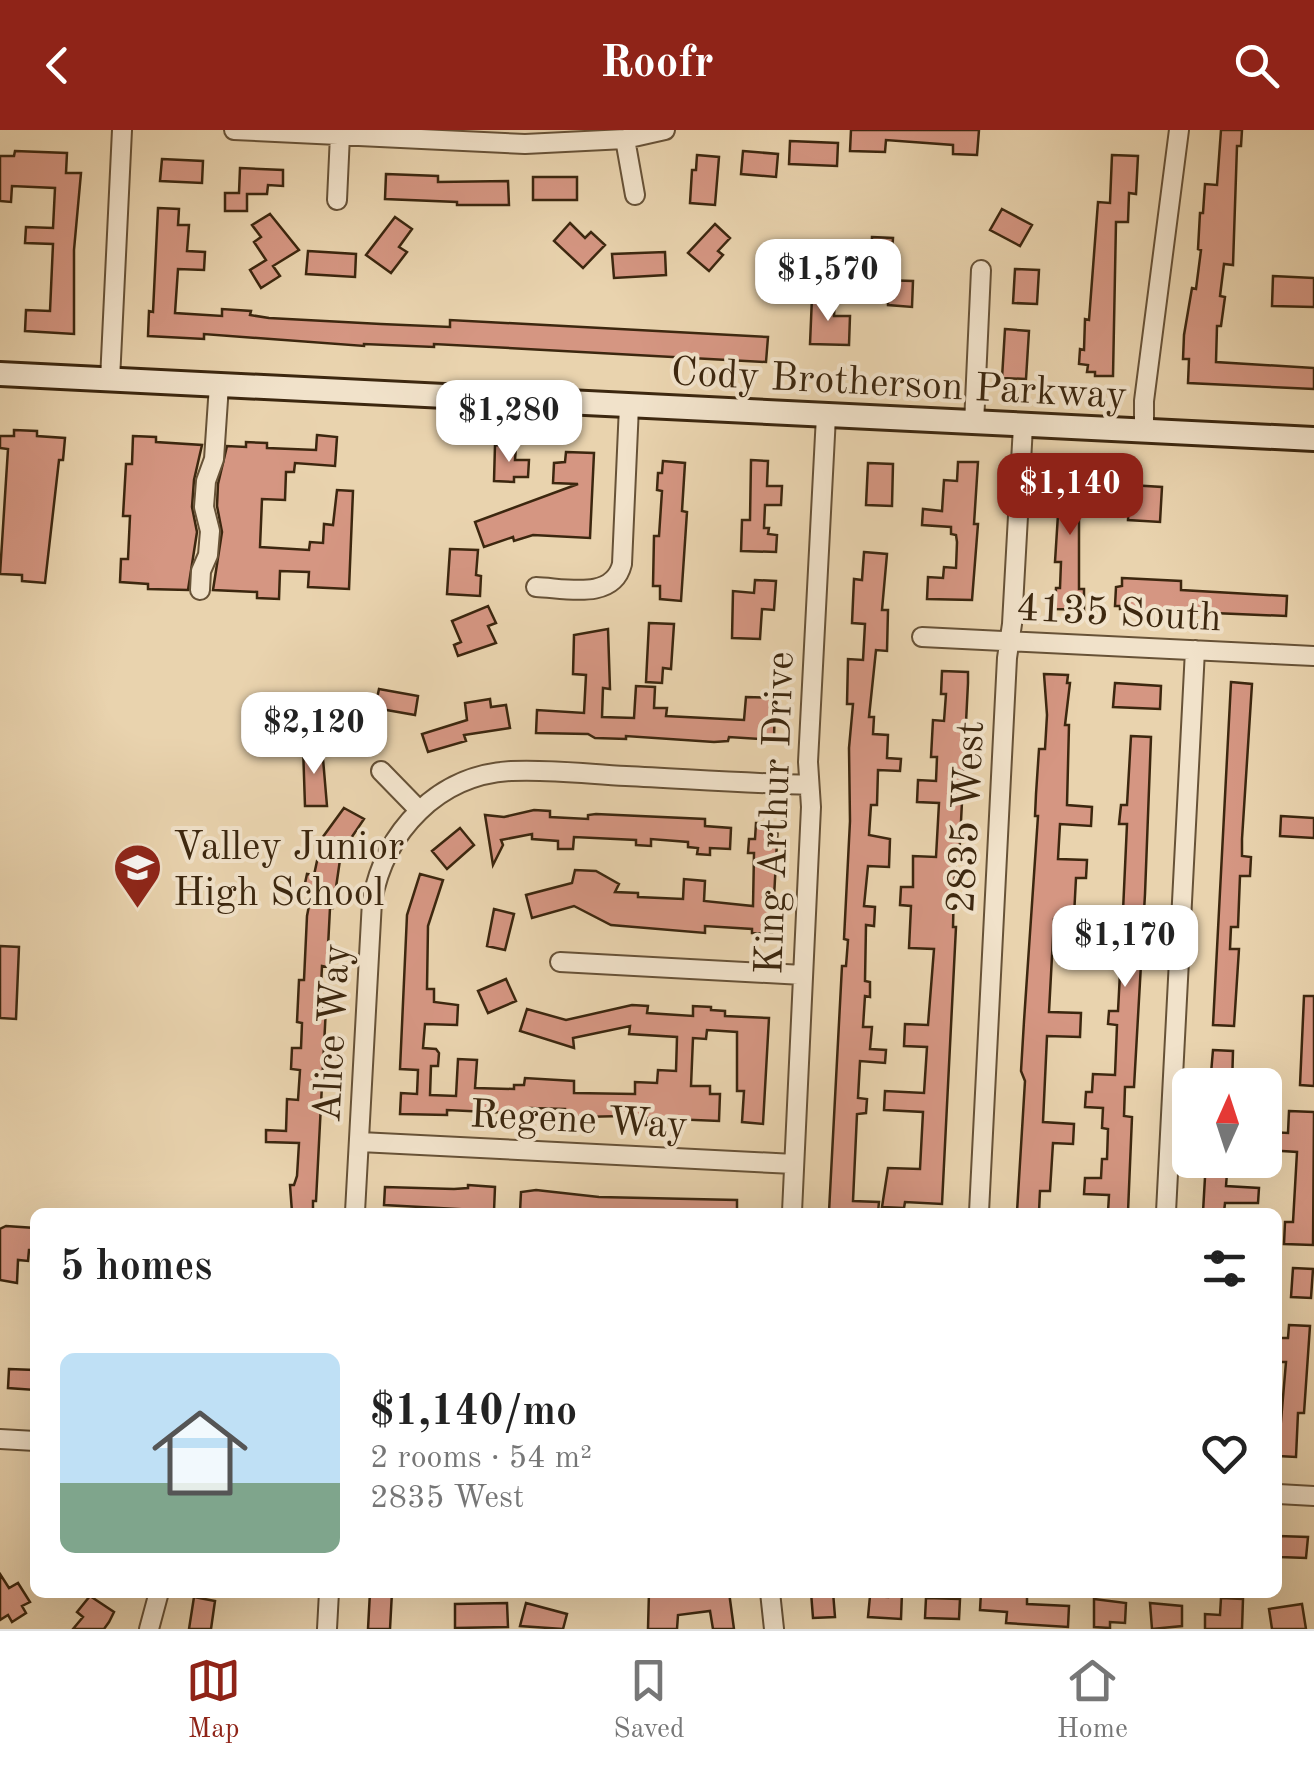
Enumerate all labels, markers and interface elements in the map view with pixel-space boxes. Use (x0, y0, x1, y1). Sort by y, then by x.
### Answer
icon: back (30, 38, 85, 93)
icon: search (1229, 38, 1284, 93)
text: Roofr (600, 42, 714, 87)
pin: $1,570 (747, 239, 909, 324)
text: $1,570 (777, 255, 879, 287)
street label: Cody Brotherson Parkway (670, 354, 1128, 418)
pin: $1,280 (428, 380, 590, 465)
text: $1,280 (458, 396, 560, 428)
pin: $1,140 (989, 453, 1151, 538)
text: $1,140 (1019, 469, 1121, 501)
street label: 4135 South (1015, 590, 1223, 640)
street label: King Arthur Drive (751, 651, 803, 975)
pin: $2,120 (233, 692, 395, 777)
text: $2,120 (263, 708, 365, 740)
street label: 2835 West (943, 720, 993, 914)
place label: Valley Junior High School (173, 829, 404, 915)
school or university icon: Valley Junior High School (112, 842, 164, 910)
pin: $1,170 (1044, 905, 1206, 990)
text: $1,170 (1074, 921, 1176, 953)
street label: Alice Way (309, 943, 359, 1124)
north arrow (1172, 1068, 1282, 1178)
map controls (1172, 1068, 1282, 1178)
street label: Regene Way (469, 1096, 689, 1148)
icon: filters (1197, 1241, 1252, 1296)
text: 5 homes (60, 1247, 212, 1289)
text: $1,140/mo (370, 1392, 577, 1434)
icon: home (140, 1393, 260, 1513)
icon: heart (1197, 1426, 1252, 1481)
text: 2 rooms · 54 m² (370, 1443, 592, 1475)
text: 2835 West (370, 1483, 524, 1515)
tab: Map (186, 1653, 241, 1748)
tab: Saved (613, 1653, 685, 1748)
tab: Home (1057, 1653, 1128, 1748)

